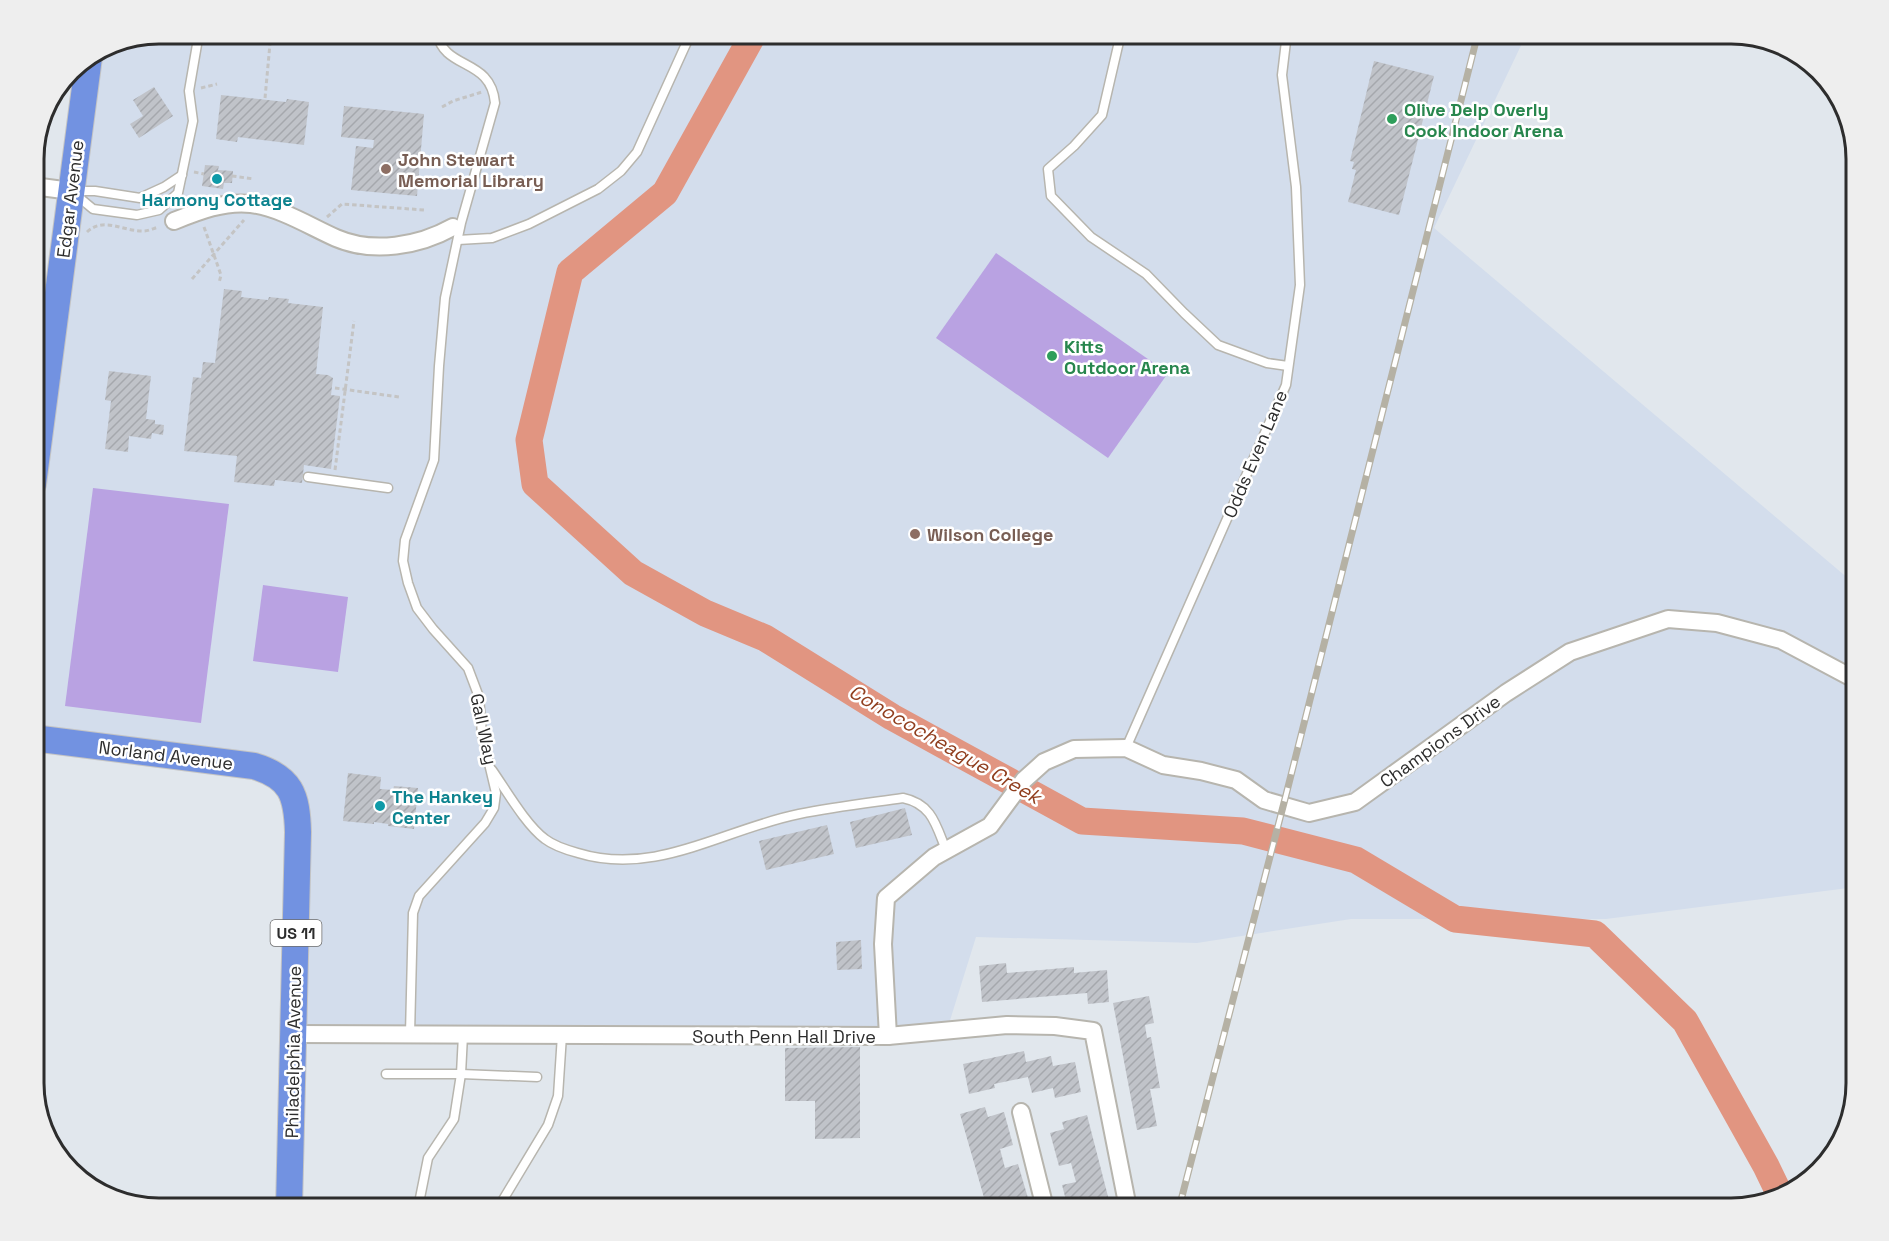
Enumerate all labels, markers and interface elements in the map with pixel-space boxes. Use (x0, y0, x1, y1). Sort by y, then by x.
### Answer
place label: Olive Delp Overly Cook Indoor Arena (1404, 98, 1564, 142)
marker: Olive Delp Overly Cook Indoor Arena (1385, 112, 1399, 126)
street label: Edgar Avenue (51, 139, 89, 259)
place label: John Stewart Memorial Library (398, 148, 544, 192)
marker: John Stewart Memorial Library (379, 162, 393, 176)
marker: Harmony Cottage (210, 172, 224, 186)
place label: Harmony Cottage (141, 188, 293, 211)
place label: Kitts Outdoor Arena (1064, 335, 1191, 379)
marker: Kitts Outdoor Arena (1045, 349, 1059, 363)
street label: Odds Even Lane (1218, 386, 1292, 522)
place label: Wilson College (927, 523, 1053, 546)
marker: Wilson College (908, 527, 922, 541)
water label: Conococheague Creek (844, 678, 1048, 811)
street label: Champions Drive (1375, 689, 1505, 793)
street label: Gall Way (465, 691, 503, 767)
street label: Norland Avenue (97, 735, 235, 775)
place label: The Hankey Center (392, 785, 493, 829)
marker: The Hankey Center (373, 799, 387, 813)
road number: US 11 (270, 920, 322, 946)
street label: Philadelphia Avenue (280, 965, 306, 1139)
street label: South Penn Hall Drive (692, 1025, 876, 1048)

